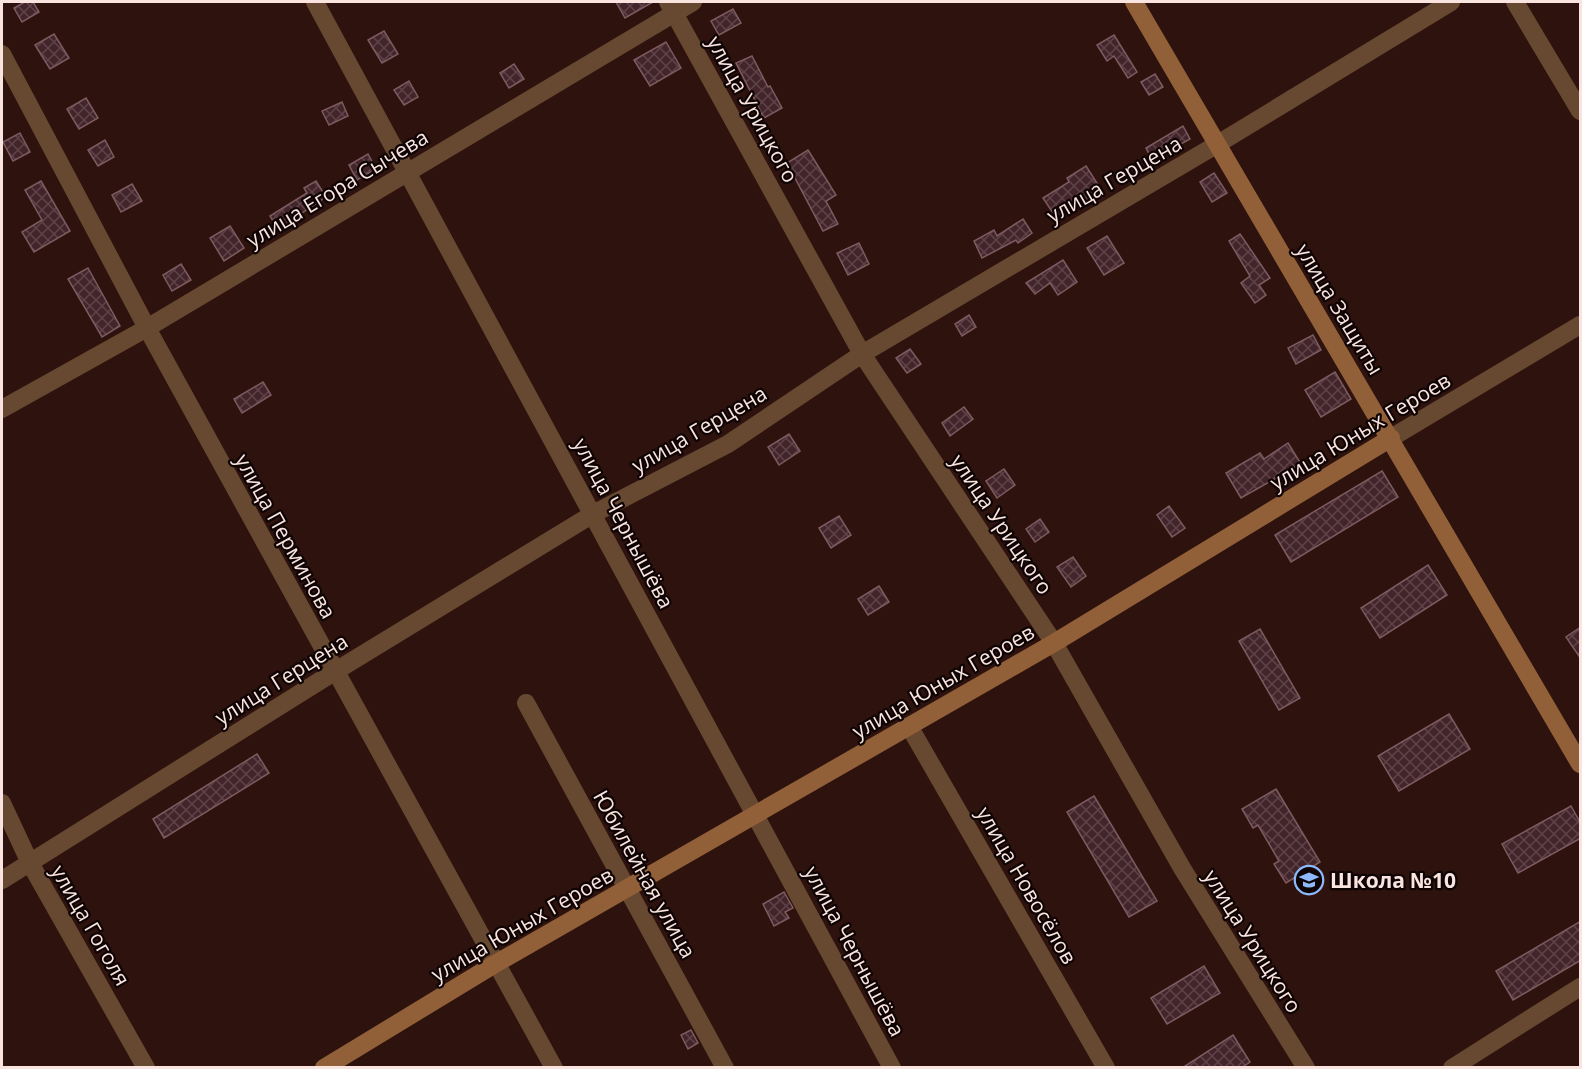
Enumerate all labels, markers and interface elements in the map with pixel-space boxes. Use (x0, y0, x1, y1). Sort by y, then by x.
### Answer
street label: улица Урицкого (701, 31, 805, 187)
street label: улица Егора Сычева (241, 123, 433, 253)
street label: улица Герцена (1041, 129, 1187, 229)
street label: улица Защиты (1290, 238, 1390, 380)
street label: улица Юных Героев (1264, 366, 1456, 496)
street label: улица Герцена (626, 379, 772, 479)
street label: улица Чернышёва (567, 433, 681, 613)
street label: улица Урицкого (945, 448, 1059, 600)
street label: улица Перминова (229, 449, 343, 623)
street label: улица Юных Героев (847, 617, 1039, 745)
street label: улица Герцена (209, 627, 353, 731)
street label: Юбилейная улица (587, 785, 703, 963)
street label: улица Новосёлов (970, 801, 1084, 969)
street label: улица Гоголя (45, 860, 137, 990)
street label: улица Юных Героев (426, 860, 618, 988)
street label: улица Чернышёва (798, 861, 912, 1041)
street label: улица Урицкого (1198, 864, 1308, 1018)
school or university icon: Школа №10 (1293, 864, 1325, 896)
place label: Школа №10 (1330, 866, 1456, 894)

